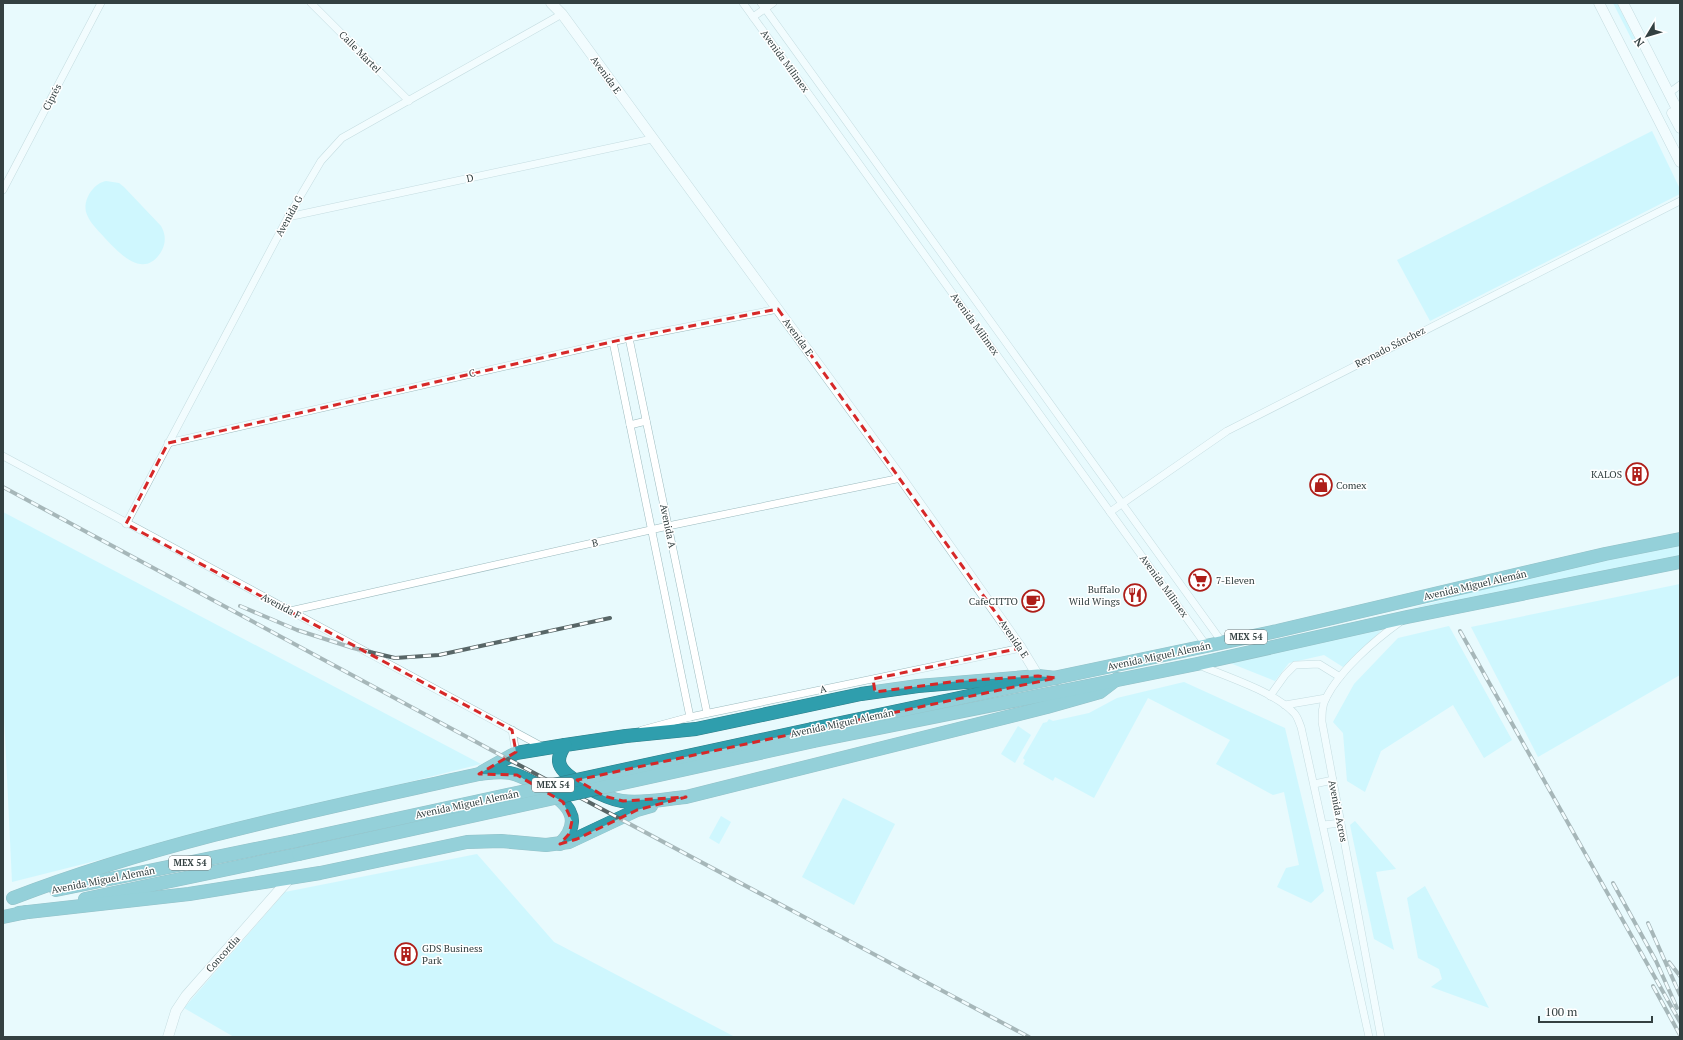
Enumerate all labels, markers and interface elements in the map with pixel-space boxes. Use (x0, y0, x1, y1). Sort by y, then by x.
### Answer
north arrow (1627, 16, 1667, 56)
street label: Avenida Milimex (758, 27, 813, 96)
street label: Calle Martel (336, 28, 384, 76)
text: N (1631, 34, 1647, 50)
street label: Avenida E (588, 53, 624, 97)
street label: Ciprés (40, 81, 64, 113)
street label: D (465, 171, 475, 185)
street label: Avenida G (272, 193, 306, 239)
street label: Avenida Milimex (948, 290, 1003, 359)
street label: Avenida E (780, 315, 816, 359)
street label: Reynado Sánchez (1353, 324, 1427, 370)
street label: C (467, 366, 477, 380)
building icon: KALOS (1624, 461, 1650, 487)
place label: KALOS (1591, 468, 1622, 481)
shop icon: Comex (1308, 472, 1334, 498)
place label: Comex (1336, 479, 1367, 492)
street label: Avenida A (657, 503, 679, 549)
street label: B (591, 536, 599, 550)
street label: Avenida Milimex (1137, 552, 1192, 621)
supermarket icon: 7-Eleven (1187, 567, 1213, 593)
street label: Avenida Miguel Alemán (1422, 567, 1528, 603)
place label: 7-Eleven (1216, 574, 1255, 587)
restaurant icon: Buffalo Wild Wings (1122, 582, 1148, 608)
place label: Buffalo Wild Wings (1069, 583, 1120, 608)
cafe icon: CafeCITTO (1020, 588, 1046, 614)
street label: Avenida F (259, 590, 303, 622)
place label: CafeCITTO (969, 595, 1018, 608)
street label: Avenida E (996, 617, 1032, 661)
road number: MEX 54 (1225, 630, 1267, 644)
street label: Avenida Miguel Alemán (1106, 639, 1212, 673)
street label: A (818, 682, 828, 696)
street label: Avenida Miguel Alemán (789, 706, 895, 740)
road number: MEX 54 (532, 778, 574, 792)
street label: Avenida Acros (1326, 779, 1350, 843)
street label: Avenida Miguel Alemán (414, 787, 520, 821)
road number: MEX 54 (169, 856, 211, 870)
street label: Avenida Miguel Alemán (50, 864, 156, 896)
street label: Concordia (203, 933, 243, 975)
building icon: GDS Business Park (393, 941, 419, 967)
place label: GDS Business Park (422, 942, 483, 967)
scale bar (1539, 998, 1652, 1024)
text: 100 m (1545, 1004, 1578, 1019)

